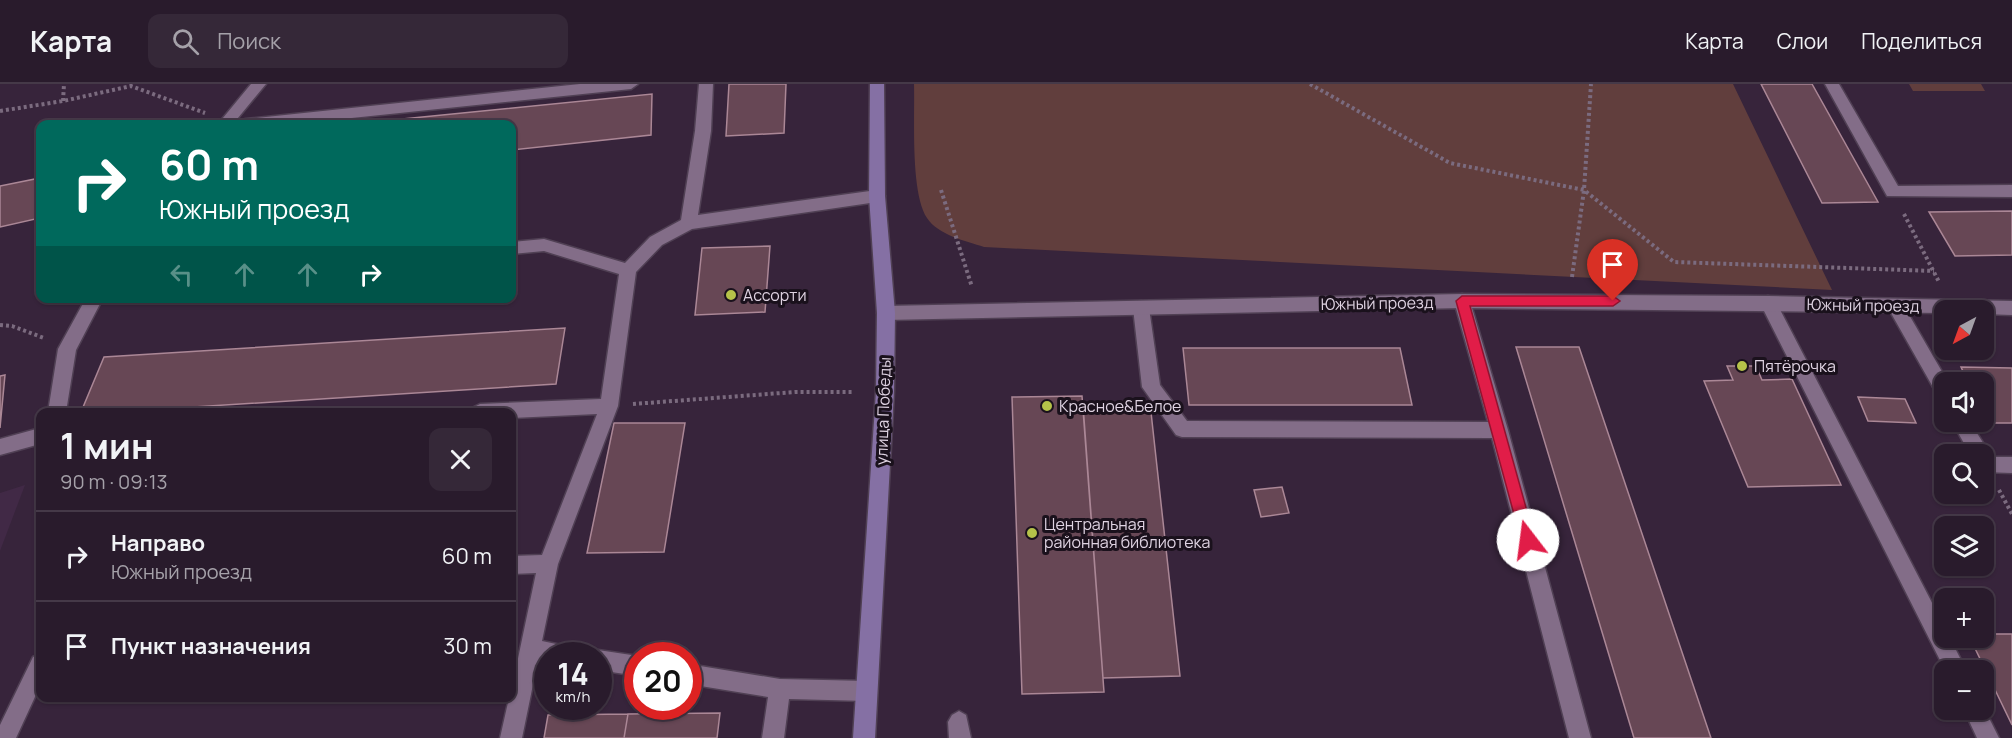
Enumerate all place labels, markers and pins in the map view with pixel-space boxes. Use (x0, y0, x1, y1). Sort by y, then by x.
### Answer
pin (1587, 239, 1638, 301)
place label: Ассорти (743, 284, 807, 306)
marker: Ассорти (724, 288, 738, 302)
place label: Пятёрочка (1754, 355, 1836, 377)
marker: Пятёрочка (1735, 359, 1749, 373)
place label: Красное&Белое (1059, 395, 1181, 417)
marker: Красное&Белое (1040, 399, 1054, 413)
place label: Центральная районная библиотека (1044, 513, 1210, 553)
marker: Центральная районная библиотека (1025, 526, 1039, 540)

